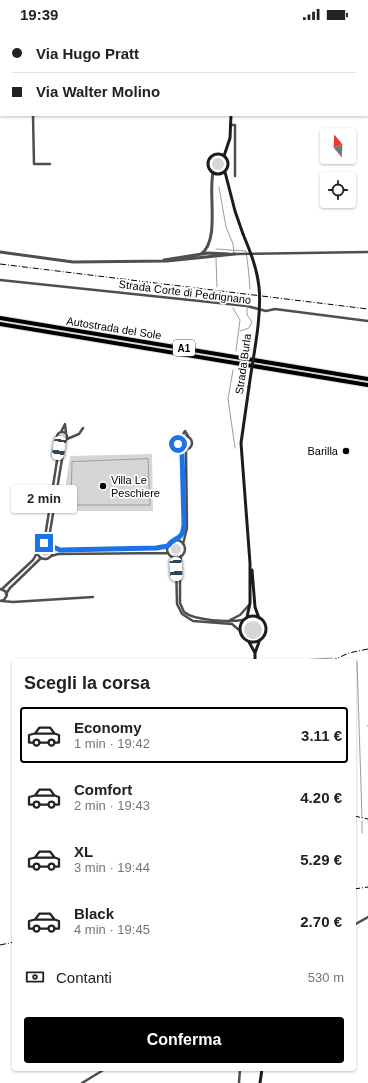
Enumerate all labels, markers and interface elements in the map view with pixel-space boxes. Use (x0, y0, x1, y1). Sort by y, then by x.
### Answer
text: 19:39 (20, 6, 58, 23)
text: Via Hugo Pratt (36, 45, 139, 62)
text: Via Walter Molino (36, 83, 160, 100)
north arrow (320, 128, 356, 164)
map controls (320, 128, 356, 208)
button: locate (320, 172, 356, 208)
street label: Strada Corte di Pedrignano (118, 278, 252, 306)
street label: Autostrada del Sole (66, 315, 162, 341)
street label: Strada Burla (233, 332, 253, 395)
road number: A1 (173, 340, 195, 356)
car (51, 435, 67, 461)
route start (169, 435, 187, 453)
place label: Barilla (307, 445, 339, 457)
marker: Barilla (341, 446, 351, 456)
place label: Villa Le Peschiere (111, 474, 160, 499)
marker: Villa Le Peschiere (98, 481, 108, 491)
callout: 2 min (11, 485, 77, 513)
text: 2 min (27, 491, 61, 506)
route end (35, 534, 53, 552)
car (169, 557, 183, 581)
text: Scegli la corsa (24, 673, 150, 693)
icon: car (26, 717, 62, 753)
text: Economy (74, 719, 142, 736)
text: 3.11 € (301, 727, 342, 744)
text: 1 min · 19:42 (74, 736, 150, 751)
icon: car (26, 779, 62, 815)
text: Comfort (74, 781, 132, 798)
text: 4.20 € (300, 789, 342, 806)
text: 2 min · 19:43 (74, 798, 150, 813)
icon: car (26, 841, 62, 877)
text: XL (74, 843, 93, 860)
text: 5.29 € (300, 851, 342, 868)
text: 3 min · 19:44 (74, 860, 150, 875)
icon: car (26, 903, 62, 939)
text: Black (74, 905, 114, 922)
text: 2.70 € (300, 913, 342, 930)
text: 4 min · 19:45 (74, 922, 150, 937)
icon: cash (24, 966, 46, 988)
text: Contanti (56, 969, 112, 986)
text: 530 m (308, 970, 344, 985)
button: Conferma (24, 1017, 344, 1063)

